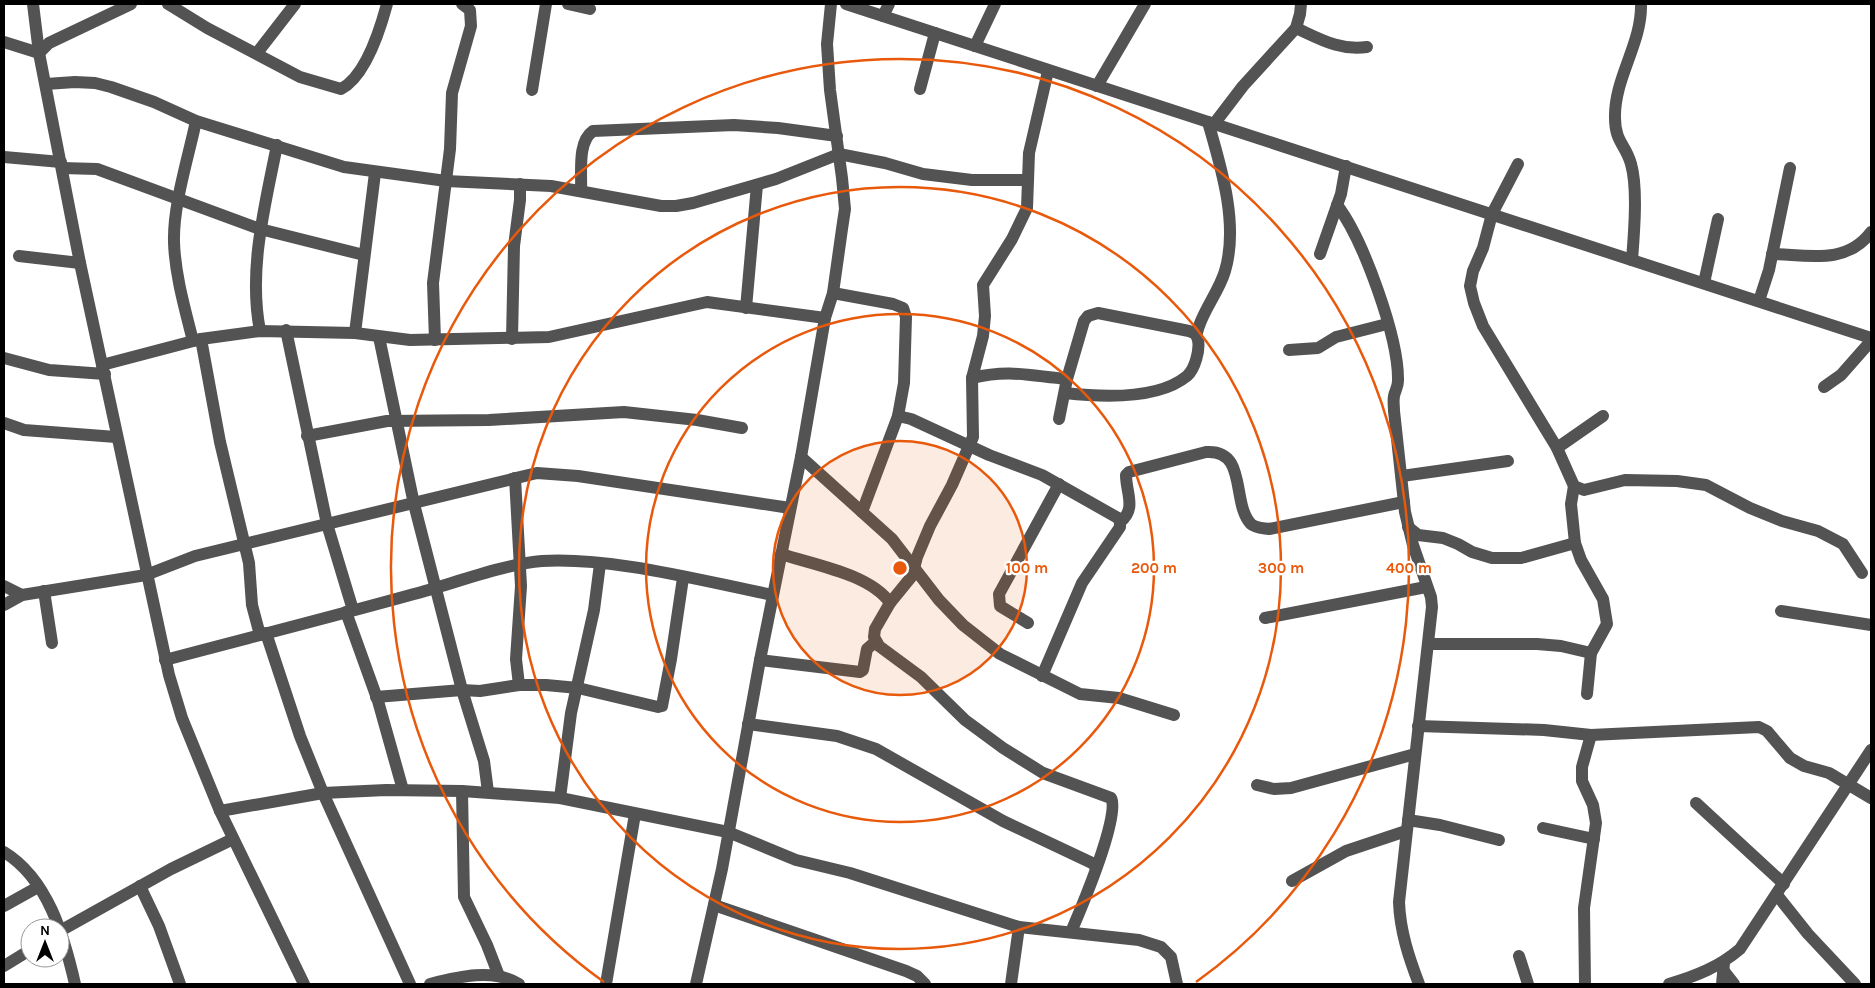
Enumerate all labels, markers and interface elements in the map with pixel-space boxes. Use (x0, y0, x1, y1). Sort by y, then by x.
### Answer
centre of rings (891, 559, 909, 577)
text: 100 m (1006, 559, 1048, 577)
text: 200 m (1131, 559, 1177, 577)
text: 300 m (1258, 559, 1304, 577)
text: 400 m (1386, 559, 1432, 577)
north arrow (20, 918, 70, 968)
text: N (40, 922, 50, 939)

